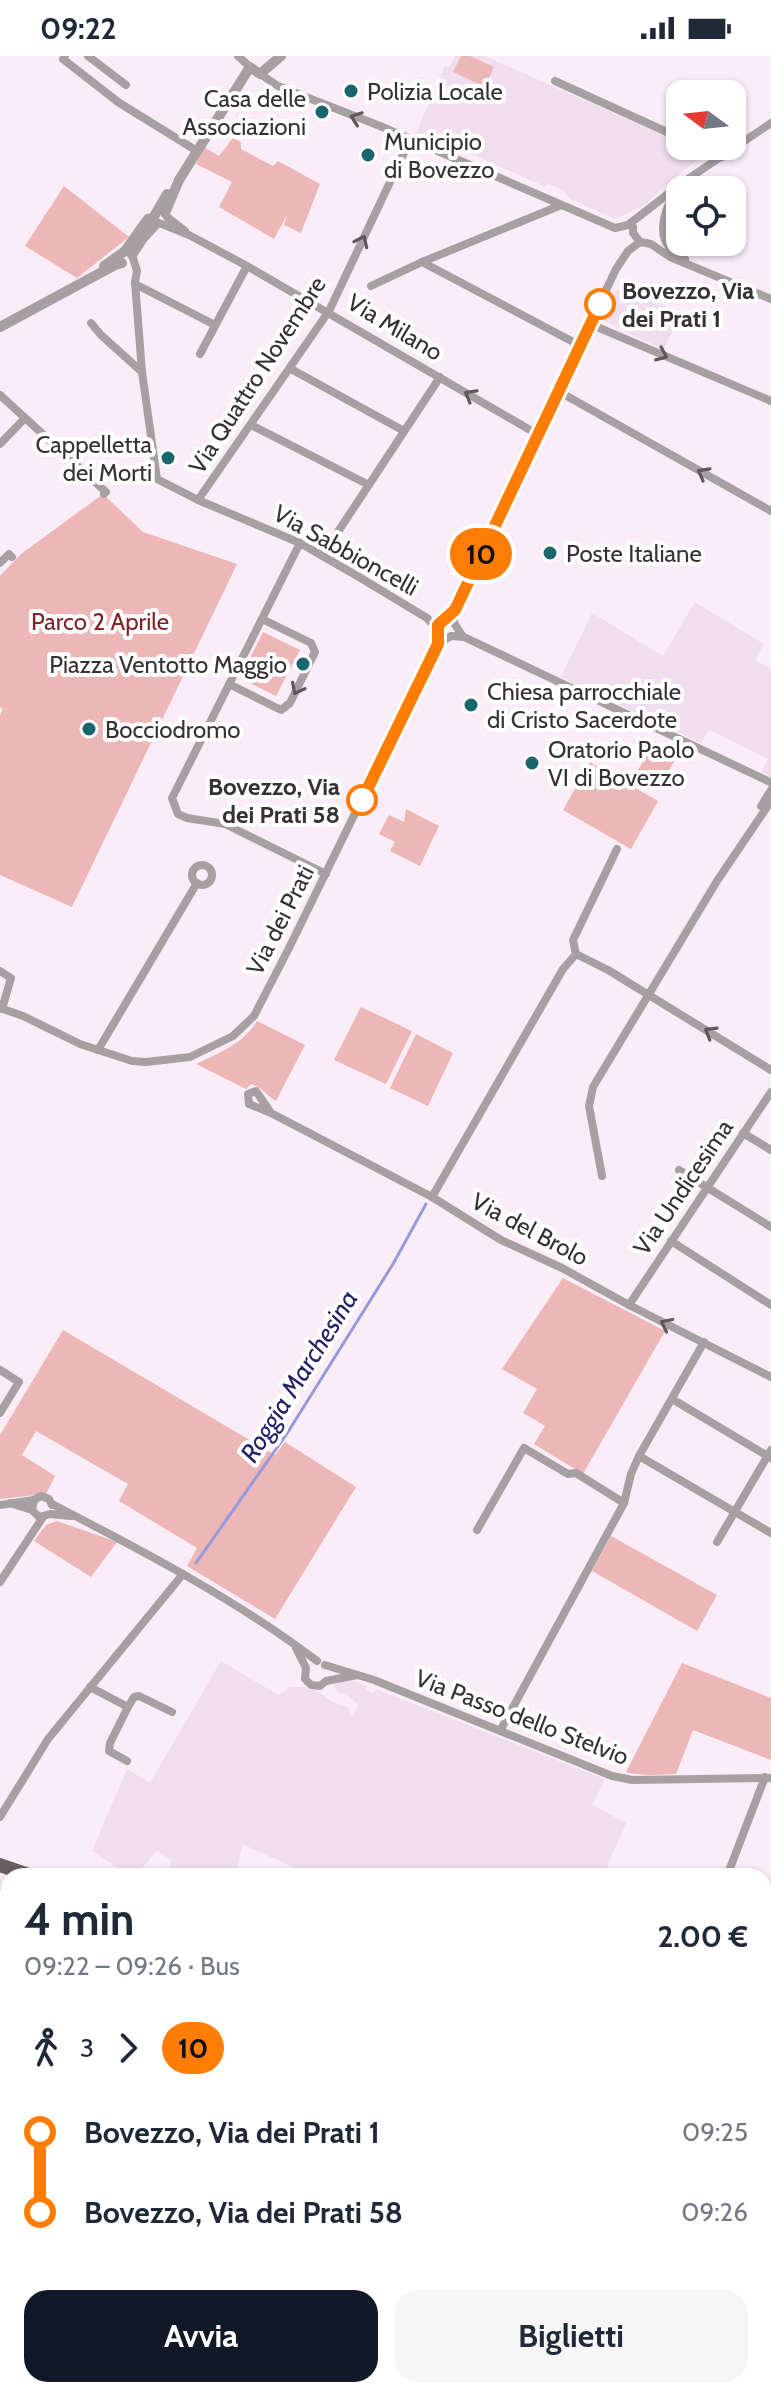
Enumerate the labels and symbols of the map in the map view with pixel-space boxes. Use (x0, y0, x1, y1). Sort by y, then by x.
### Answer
place label: Polizia Locale (367, 77, 503, 106)
north arrow (666, 80, 746, 160)
marker: Polizia Locale (342, 82, 360, 100)
place label: Casa delle Associazioni (183, 84, 306, 141)
marker: Casa delle Associazioni (313, 103, 331, 121)
one-way arrow (350, 111, 364, 128)
place label: Municipio di Bovezzo (384, 127, 495, 184)
marker: Municipio di Bovezzo (359, 146, 377, 164)
one-way arrow (352, 234, 368, 249)
street label: Via Quattro Novembre (182, 271, 332, 479)
place label: Bovezzo, Via dei Prati 1 (622, 276, 754, 333)
street label: Via Milano (342, 287, 448, 367)
marker: Bovezzo, Via dei Prati 1 (585, 289, 615, 319)
one-way arrow (653, 345, 668, 361)
one-way arrow (464, 389, 479, 405)
place label: Cappelletta dei Morti (35, 430, 152, 487)
marker: Cappelletta dei Morti (159, 449, 177, 467)
one-way arrow (697, 467, 711, 482)
street label: Via Sabbioncelli (269, 498, 423, 602)
line badge: 10 (445, 528, 517, 580)
place label: Poste Italiane (566, 539, 702, 568)
marker: Poste Italiane (541, 544, 559, 562)
park label: Parco 2 Aprile (31, 607, 169, 636)
place label: Piazza Ventotto Maggio (49, 650, 287, 679)
marker: Piazza Ventotto Maggio (294, 655, 312, 673)
place label: Chiesa parrocchiale di Cristo Sacerdote (487, 677, 681, 734)
one-way arrow (291, 680, 306, 695)
marker: Chiesa parrocchiale di Cristo Sacerdote (462, 696, 480, 714)
place label: Bocciodromo (105, 715, 240, 744)
marker: Bocciodromo (80, 720, 98, 738)
place label: Oratorio Paolo VI di Bovezzo (548, 735, 694, 792)
marker: Oratorio Paolo VI di Bovezzo (523, 754, 541, 772)
place label: Bovezzo, Via dei Prati 58 (208, 772, 340, 829)
marker: Bovezzo, Via dei Prati 58 (347, 785, 377, 815)
street label: Via dei Prati (240, 860, 320, 980)
one-way arrow (704, 1027, 719, 1042)
street label: Via Undicesima (627, 1113, 739, 1260)
street label: Via del Brolo (467, 1186, 593, 1272)
water label: Roggia Marchesina (233, 1284, 365, 1468)
one-way arrow (660, 1318, 675, 1333)
street label: Via Passo dello Stelvio (411, 1663, 633, 1771)

